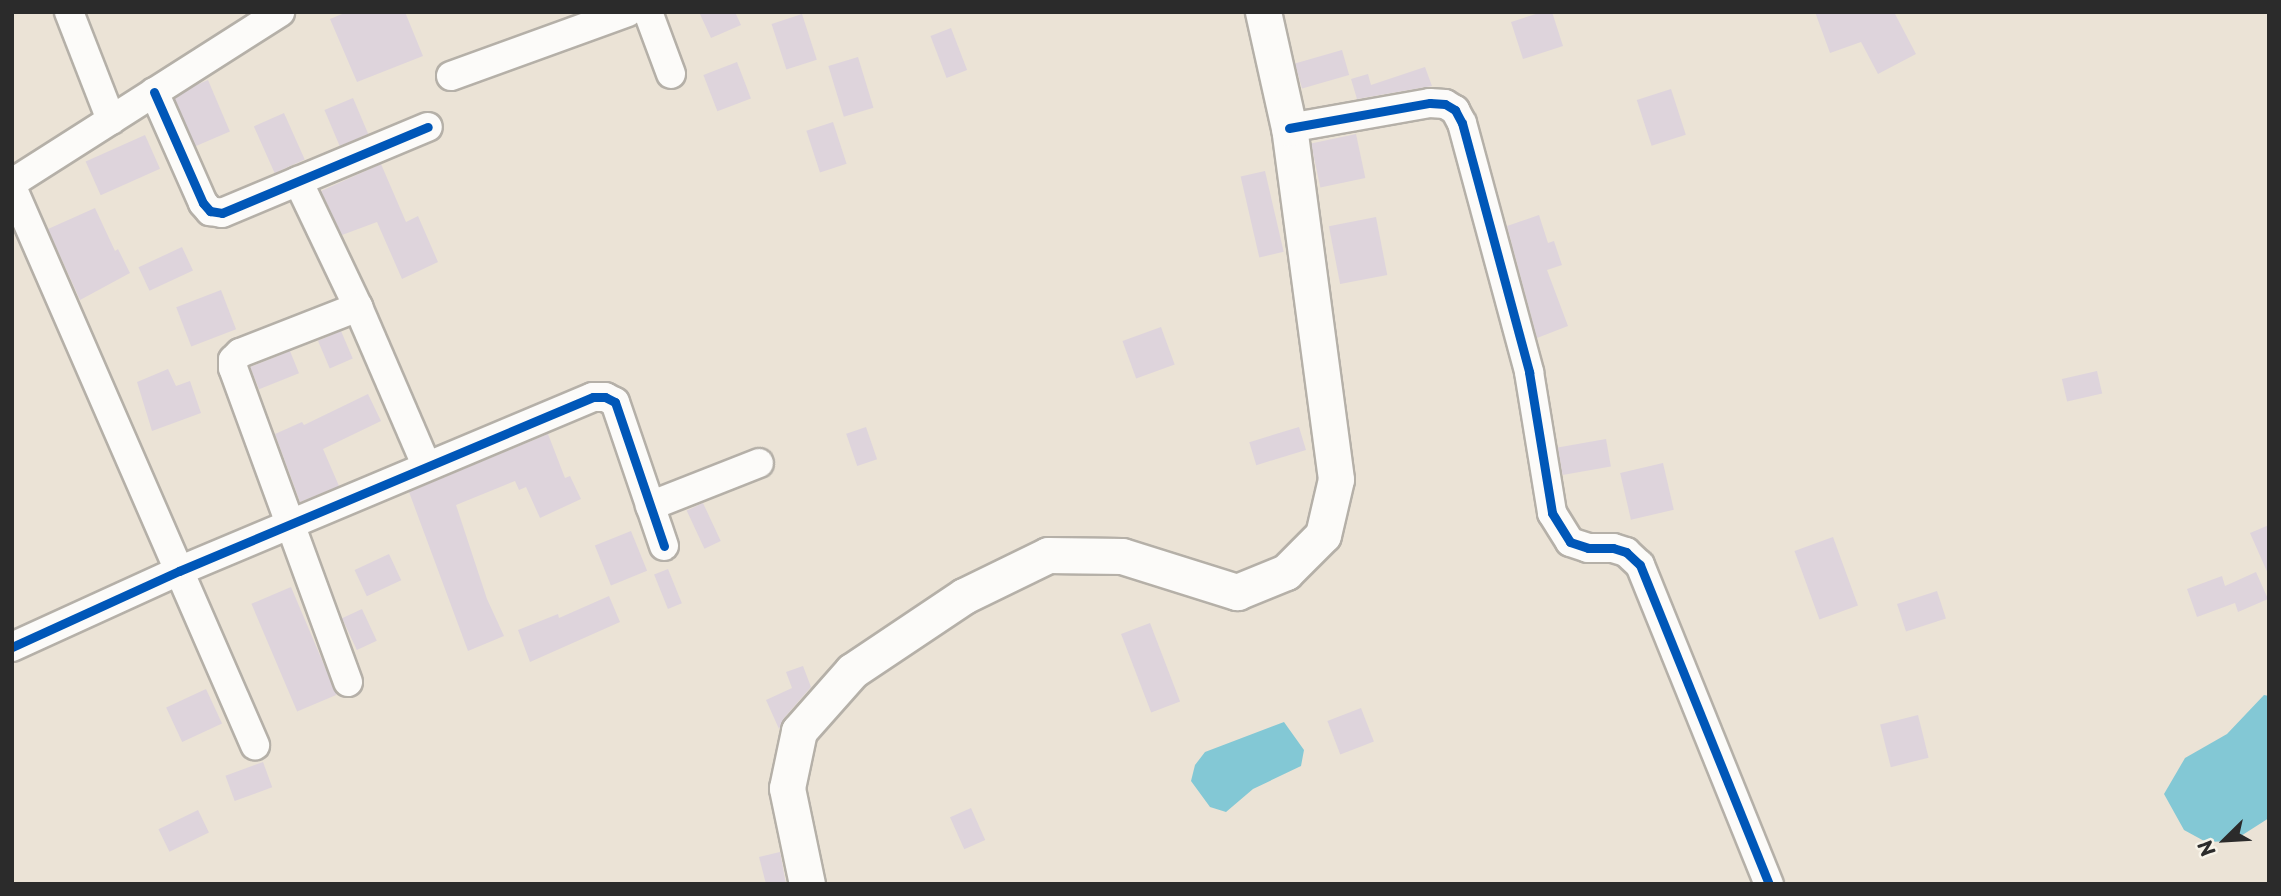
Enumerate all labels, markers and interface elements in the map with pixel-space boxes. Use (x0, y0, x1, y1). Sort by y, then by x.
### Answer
north arrow (2190, 805, 2260, 875)
text: N (2190, 836, 2222, 861)

